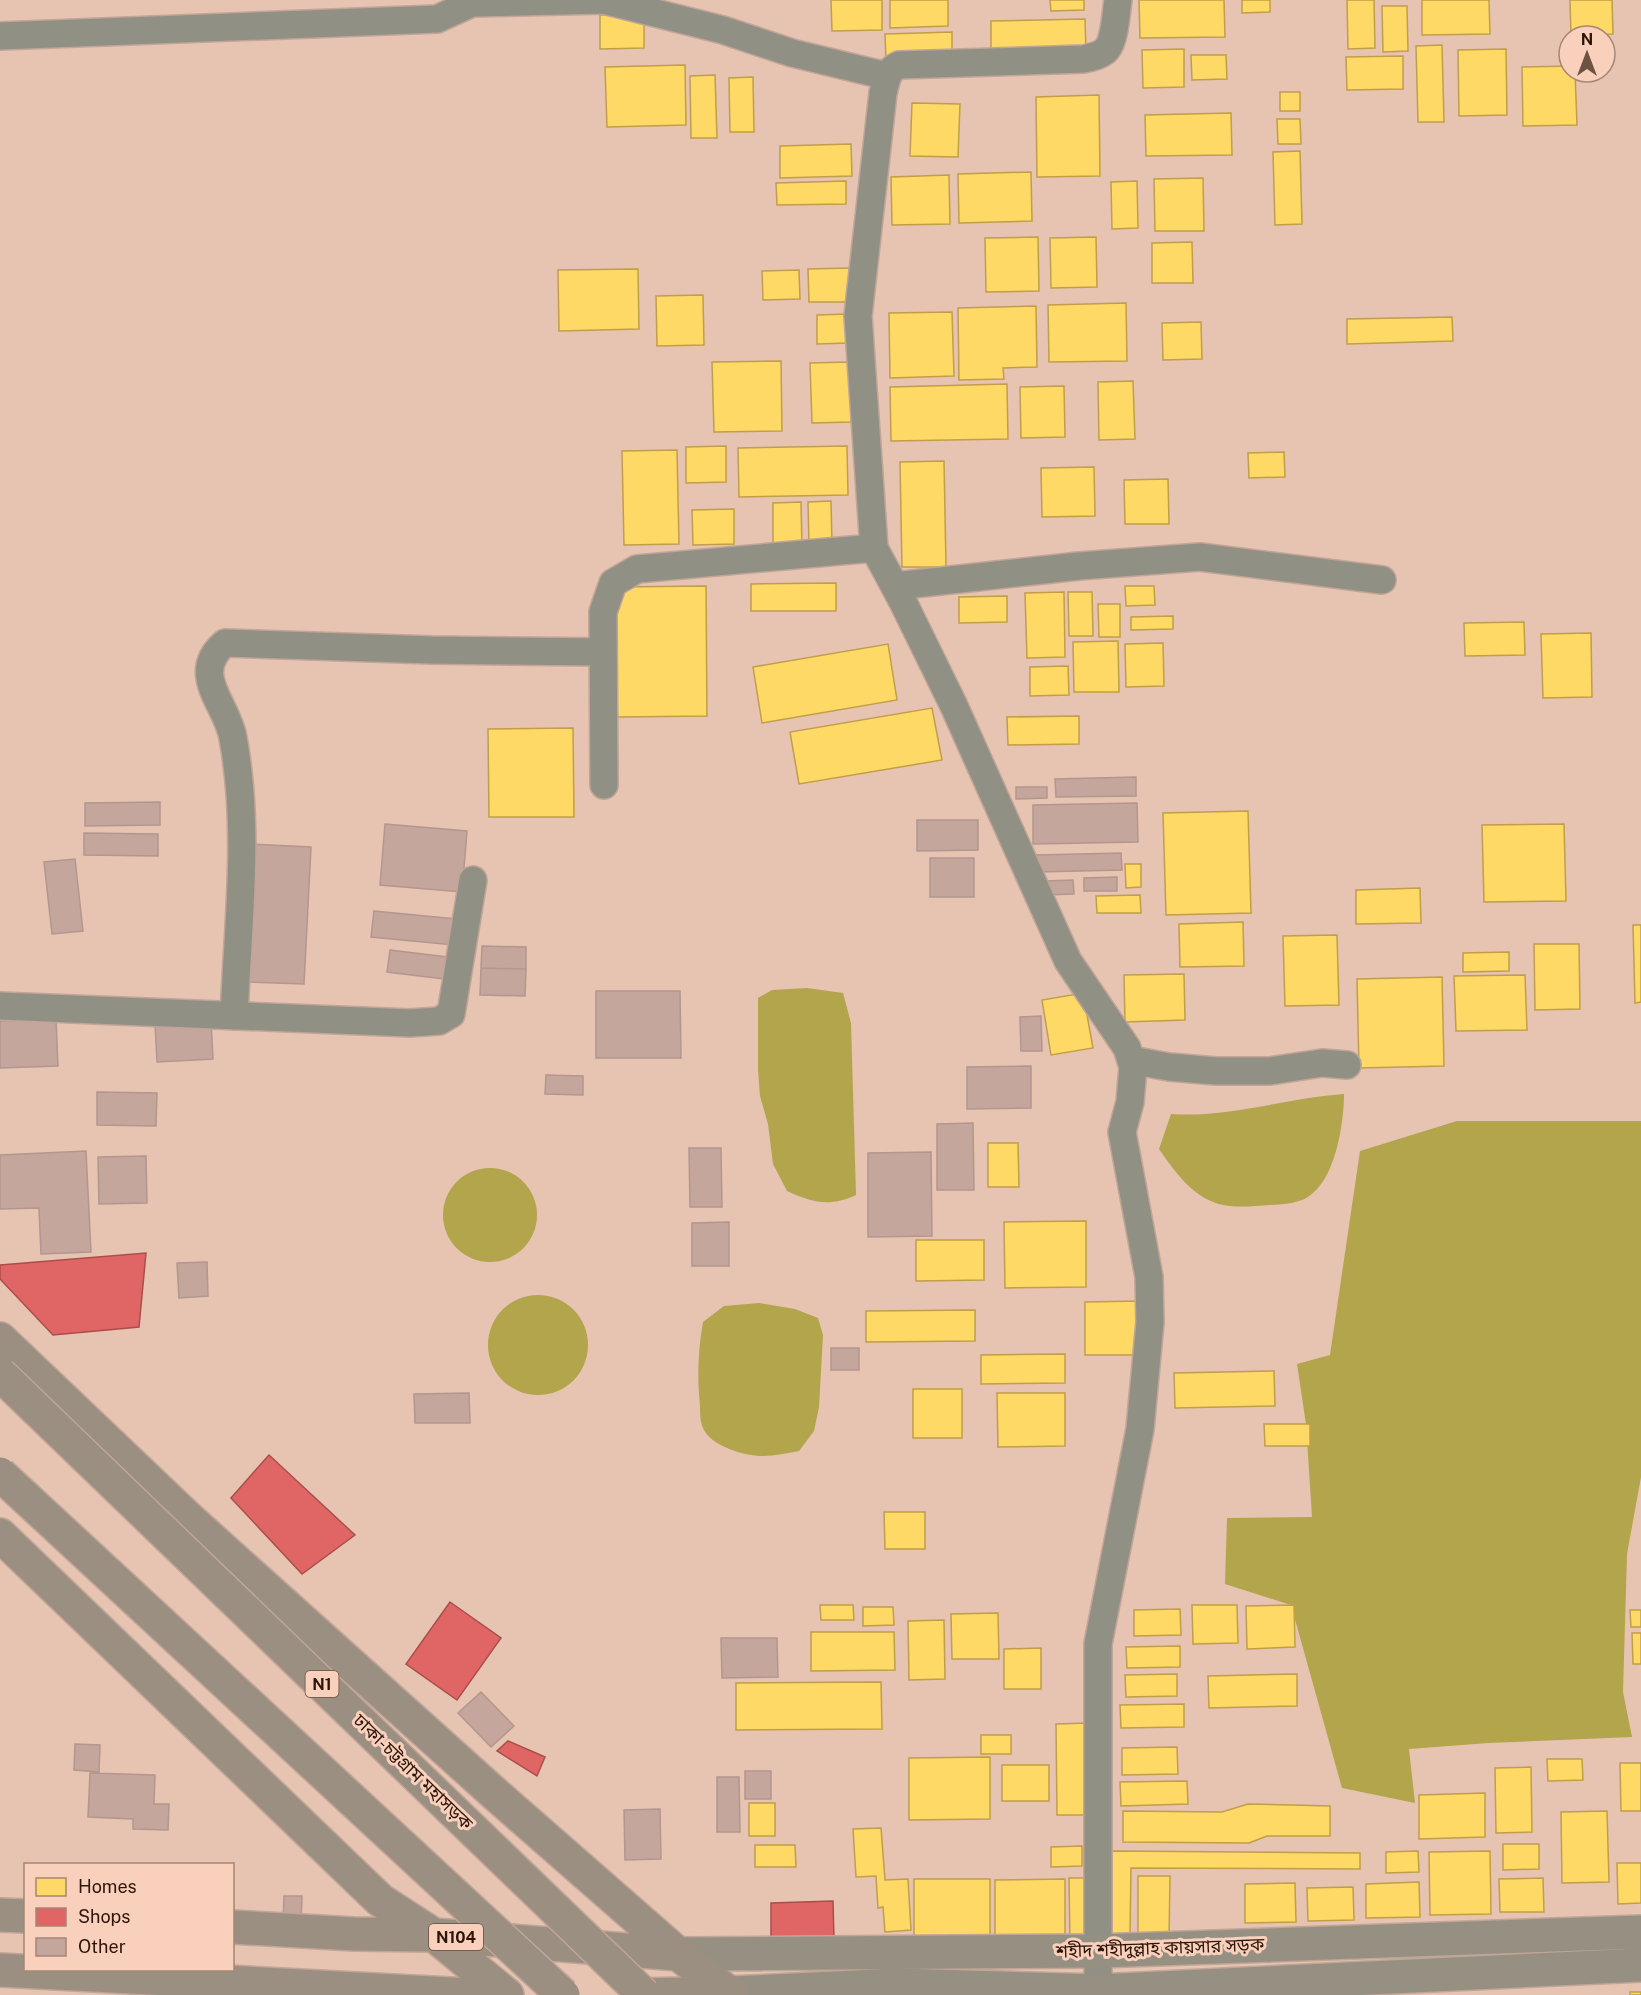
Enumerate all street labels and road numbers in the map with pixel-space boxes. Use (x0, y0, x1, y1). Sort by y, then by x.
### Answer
road number: N1 (306, 1671, 338, 1697)
street label: ঢাকা-চট্টগ্রাম মহাসড়ক (349, 1709, 478, 1834)
road number: N104 (429, 1924, 483, 1950)
street label: শহীদ শহীদুল্লাহ কায়সার সড়ক (1054, 1933, 1265, 1962)

